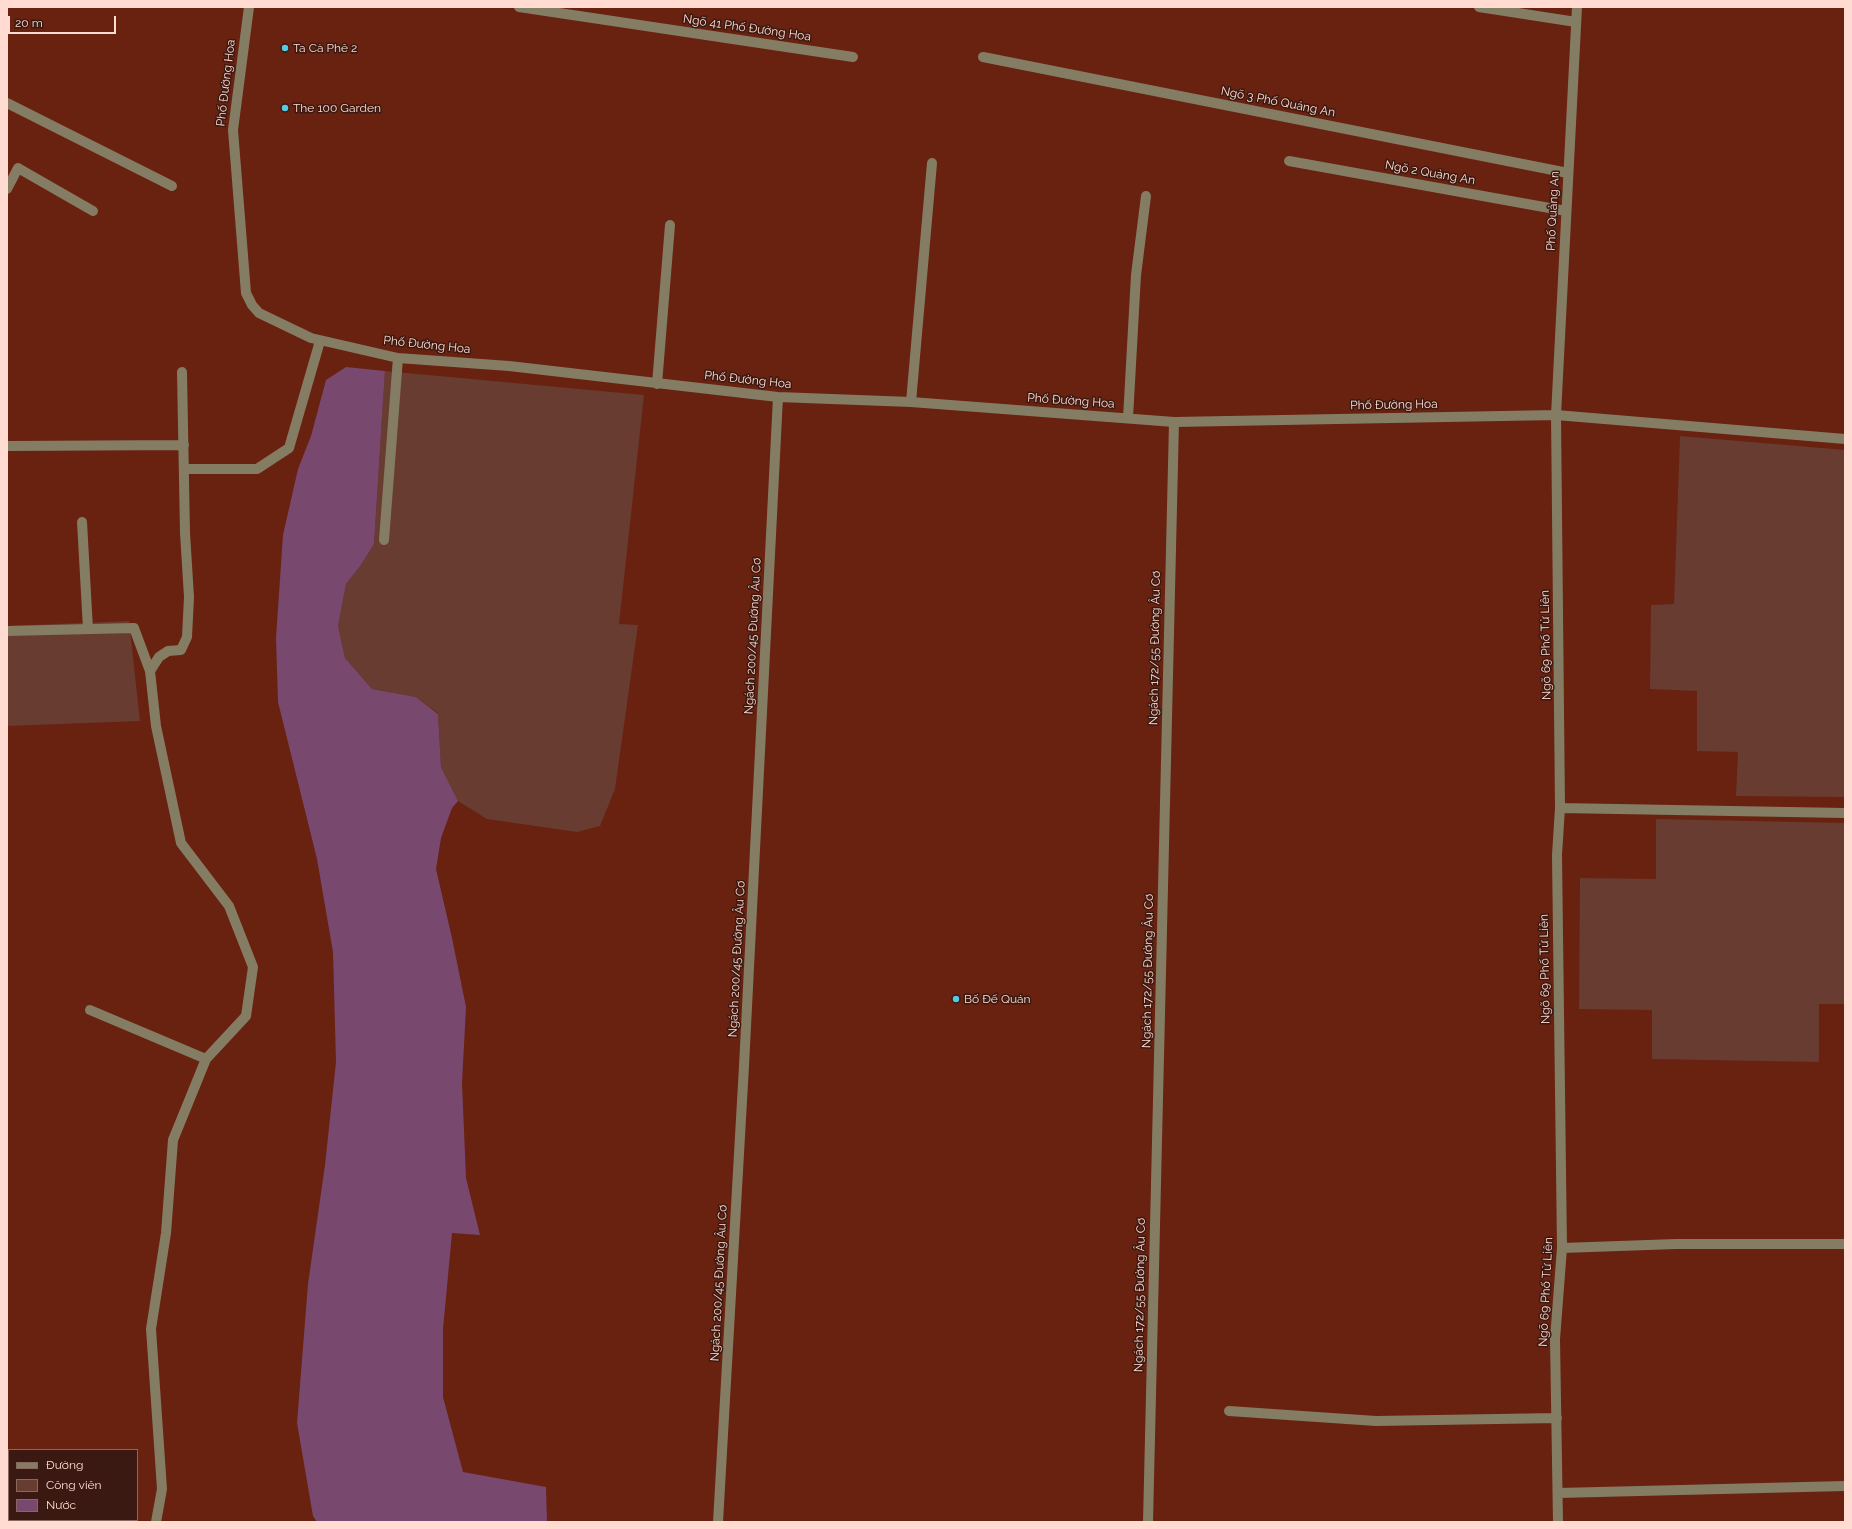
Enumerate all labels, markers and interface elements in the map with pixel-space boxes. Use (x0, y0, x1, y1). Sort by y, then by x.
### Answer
scale bar (10, 8, 118, 34)
street label: Ngõ 41 Phố Đường Hoa (682, 12, 812, 44)
text: 20 m (15, 16, 43, 30)
street label: Phố Đường Hoa (214, 39, 238, 127)
place label: Ta Cà Phê 2 (293, 41, 357, 55)
marker: Ta Cà Phê 2 (280, 43, 290, 53)
street label: Ngõ 3 Phố Quảng An (1220, 84, 1336, 120)
place label: The 100 Garden (293, 101, 381, 115)
marker: The 100 Garden (280, 103, 290, 113)
street label: Ngõ 2 Quảng An (1384, 158, 1476, 188)
street label: Phố Quảng An (1544, 171, 1562, 251)
street label: Phố Đường Hoa (383, 333, 471, 357)
street label: Phố Đường Hoa (704, 368, 792, 392)
street label: Phố Đường Hoa (1027, 391, 1115, 411)
street label: Phố Đường Hoa (1350, 397, 1438, 413)
street label: Ngách 200/45 Đường Âu Cơ (742, 557, 764, 715)
street label: Ngách 172/55 Đường Âu Cơ (1146, 571, 1164, 725)
street label: Ngõ 69 Phố Tử Liên (1538, 590, 1554, 700)
street label: Ngách 200/45 Đường Âu Cơ (726, 880, 748, 1038)
street label: Ngách 172/55 Đường Âu Cơ (1139, 894, 1157, 1048)
street label: Ngõ 69 Phố Tử Liên (1537, 914, 1553, 1024)
place label: Bố Đế Quán (964, 992, 1031, 1006)
marker: Bố Đế Quán (951, 994, 961, 1004)
street label: Ngách 200/45 Đường Âu Cơ (708, 1204, 730, 1362)
street label: Ngách 172/55 Đường Âu Cơ (1131, 1218, 1149, 1372)
street label: Ngõ 69 Phố Tử Liên (1536, 1237, 1556, 1347)
legend (8, 1449, 138, 1521)
text: Đường (46, 1458, 83, 1472)
text: Công viên (46, 1478, 102, 1492)
text: Nước (46, 1498, 76, 1512)

